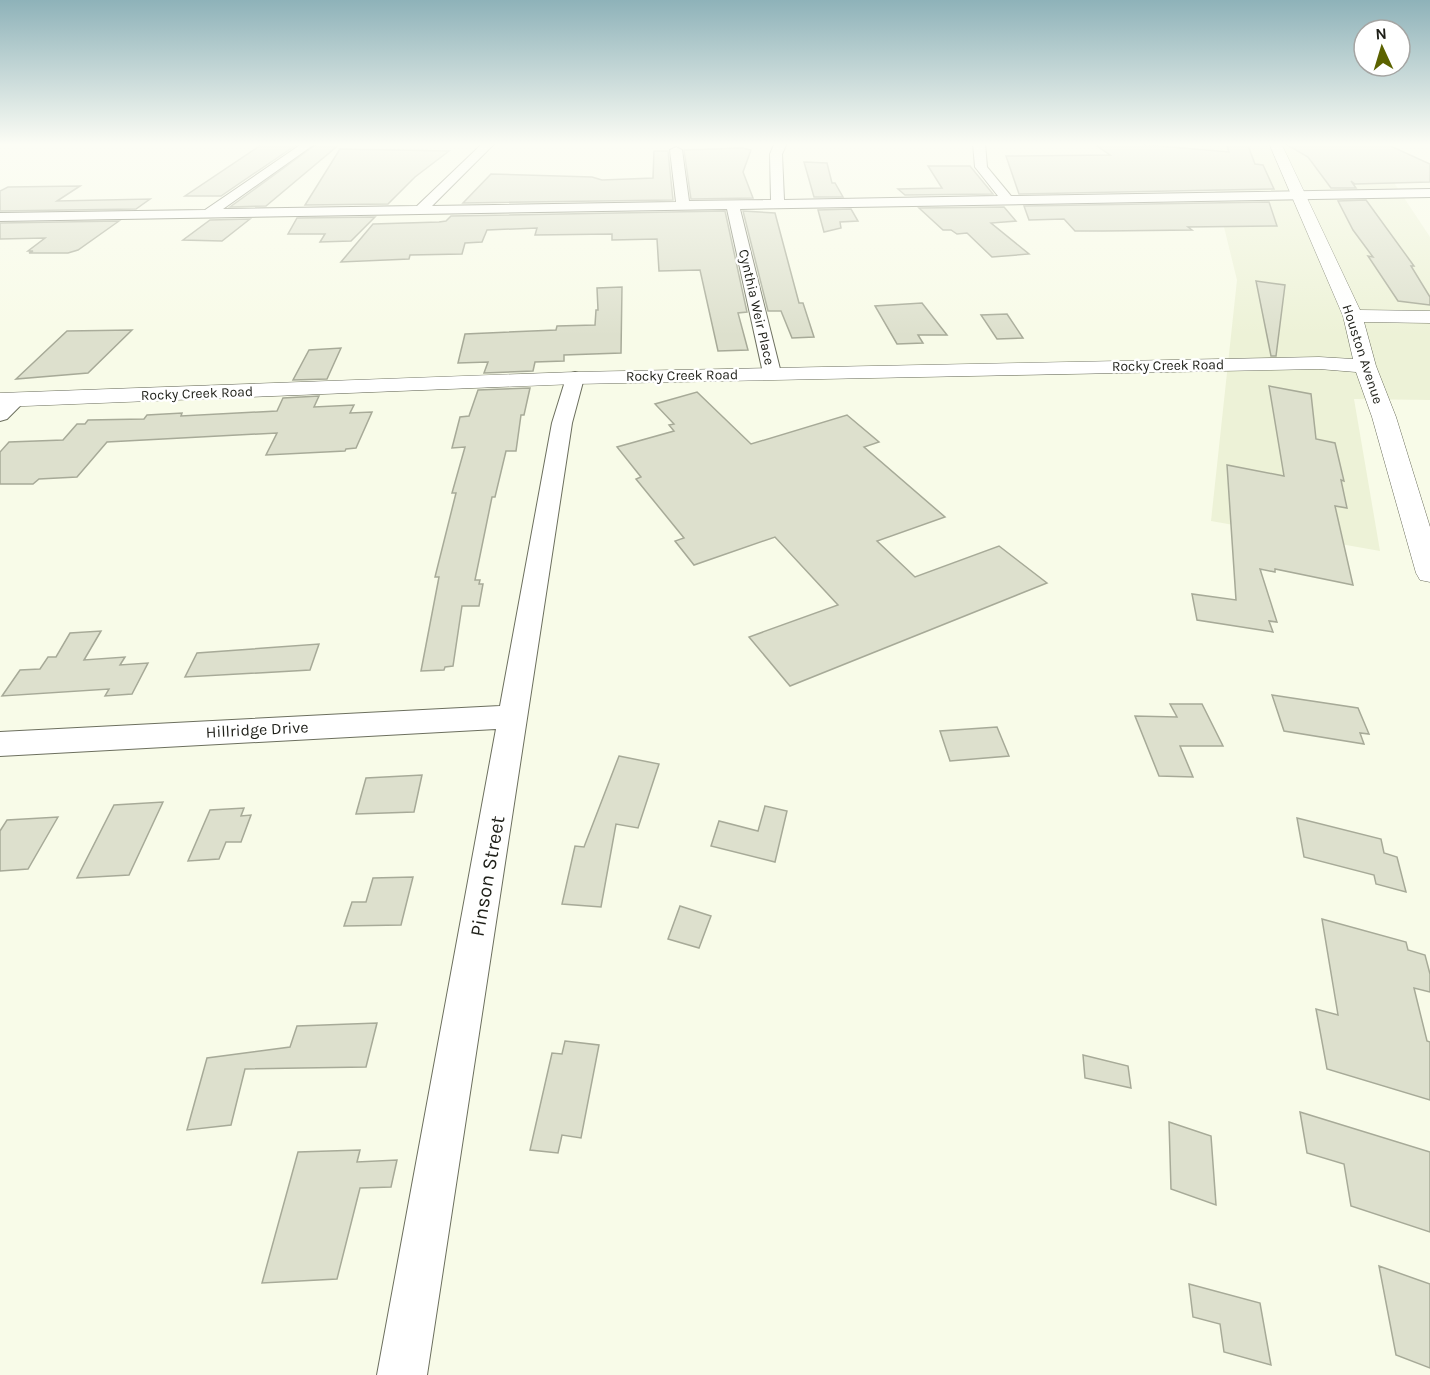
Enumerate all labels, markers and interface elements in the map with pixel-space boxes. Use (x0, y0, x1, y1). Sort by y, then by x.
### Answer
north arrow (1352, 18, 1412, 78)
text: N (1375, 24, 1387, 43)
street label: Cynthia Weir Place (735, 248, 778, 367)
street label: Houston Avenue (1338, 302, 1387, 406)
street label: Rocky Creek Road (1112, 356, 1224, 375)
street label: Rocky Creek Road (626, 366, 738, 385)
street label: Rocky Creek Road (141, 383, 253, 404)
street label: Hillridge Drive (205, 717, 309, 742)
street label: Pinson Street (466, 813, 510, 938)

